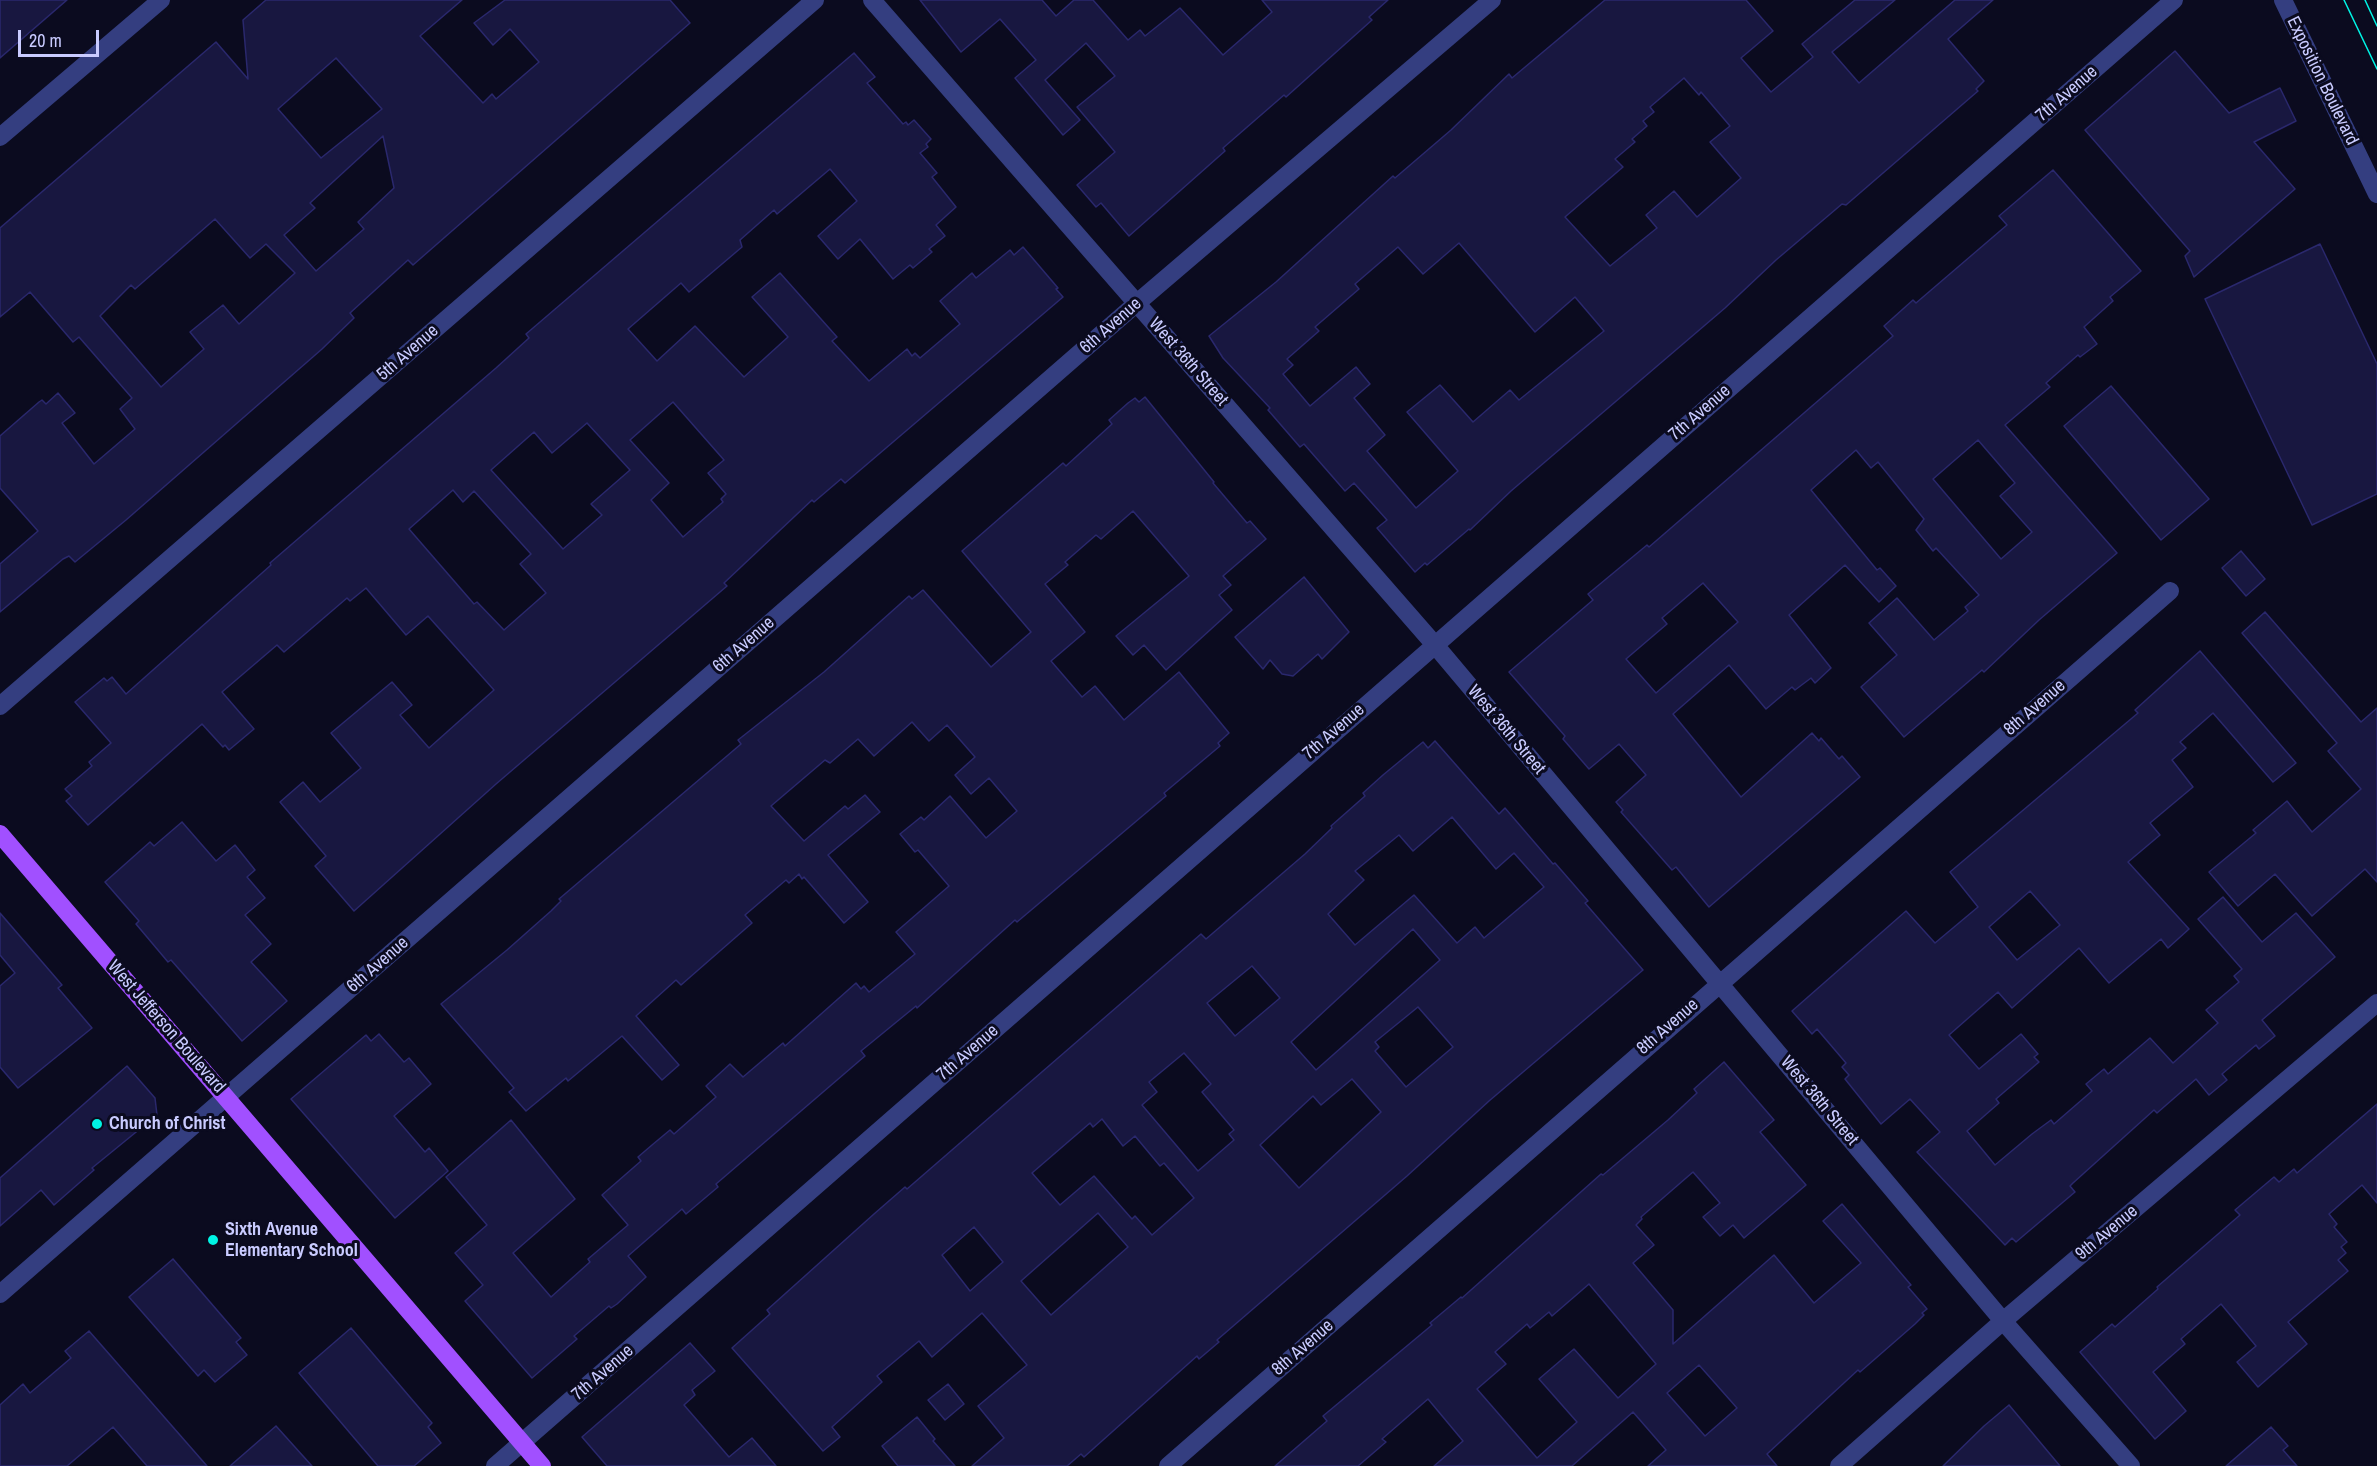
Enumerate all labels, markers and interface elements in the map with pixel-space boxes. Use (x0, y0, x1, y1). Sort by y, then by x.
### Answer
street label: Exposition Boulevard (2282, 13, 2362, 149)
scale bar (21, 18, 102, 56)
text: 20 m (29, 28, 62, 53)
street label: 7th Avenue (2032, 61, 2102, 127)
street label: 6th Avenue (1076, 293, 1146, 359)
street label: West 36th Street (1144, 314, 1232, 410)
street label: 5th Avenue (373, 320, 443, 386)
street label: 7th Avenue (1665, 380, 1735, 446)
street label: 6th Avenue (709, 612, 779, 678)
street label: 8th Avenue (2000, 675, 2070, 741)
street label: West 36th Street (1462, 681, 1550, 779)
street label: 7th Avenue (1299, 699, 1369, 765)
street label: 6th Avenue (343, 932, 413, 998)
street label: West Jefferson Boulevard (103, 956, 229, 1098)
street label: 8th Avenue (1633, 994, 1703, 1060)
street label: 7th Avenue (933, 1020, 1003, 1086)
street label: West 36th Street (1775, 1052, 1863, 1150)
place label: Church of Christ (109, 1113, 225, 1135)
marker: Church of Christ (90, 1117, 104, 1131)
street label: 9th Avenue (2072, 1201, 2142, 1265)
place label: Sixth Avenue Elementary School (225, 1219, 358, 1262)
marker: Sixth Avenue Elementary School (206, 1233, 220, 1247)
street label: 8th Avenue (1268, 1315, 1338, 1381)
street label: 7th Avenue (568, 1340, 638, 1406)

